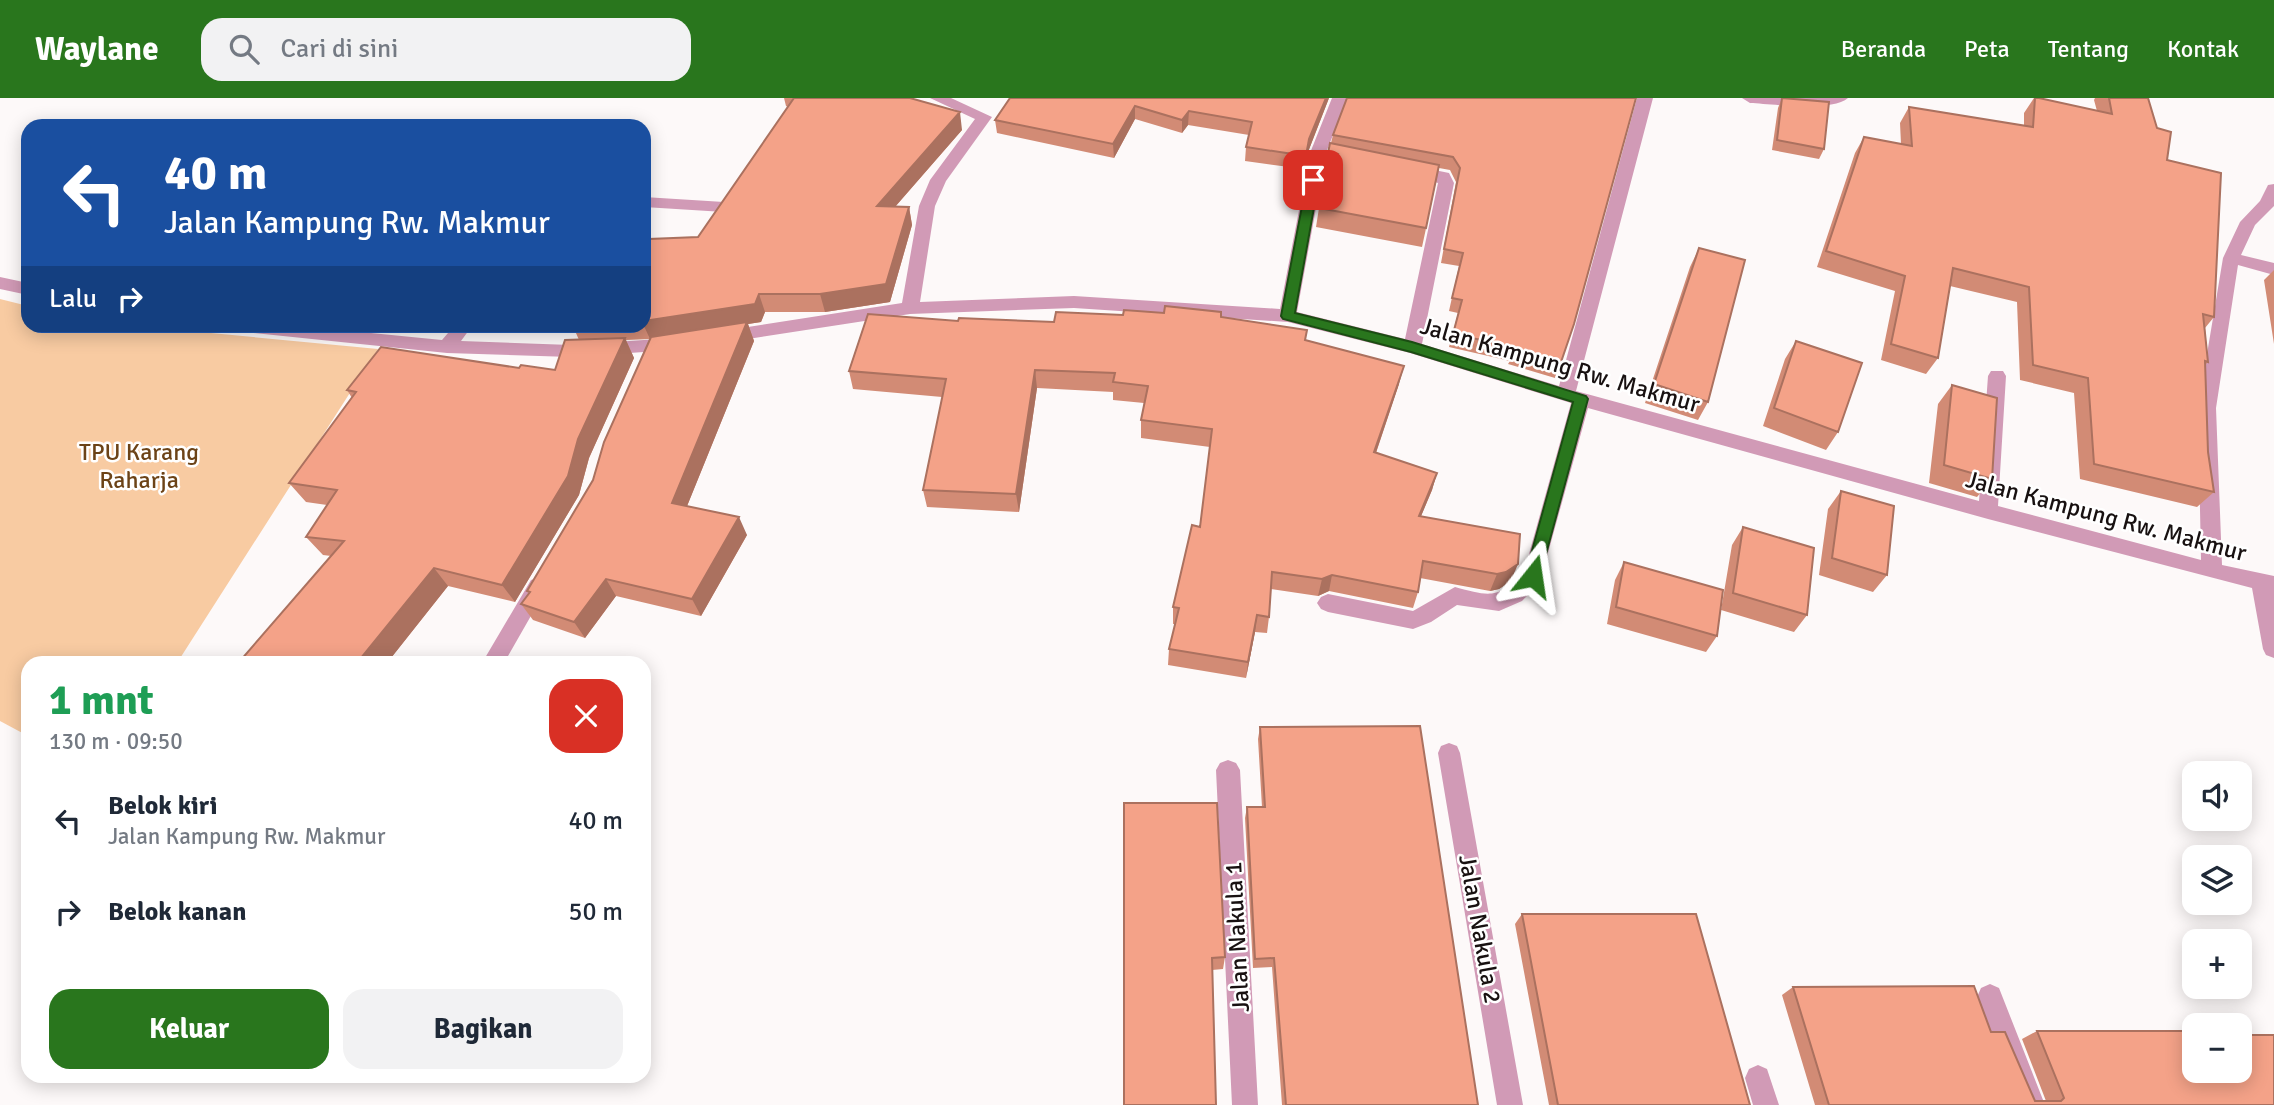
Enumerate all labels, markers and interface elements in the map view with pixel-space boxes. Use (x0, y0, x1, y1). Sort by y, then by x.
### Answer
search box (201, 18, 691, 81)
text: Waylane (35, 29, 159, 70)
icon: search (225, 30, 263, 68)
text: Cari di sini (281, 33, 398, 65)
text: Beranda (1841, 34, 1926, 64)
text: Peta (1964, 34, 2010, 64)
text: Tentang (2048, 34, 2129, 64)
text: Kontak (2167, 34, 2239, 64)
text: 40 m (164, 143, 267, 203)
icon: left (49, 147, 140, 238)
pin (1283, 150, 1343, 210)
icon: arrive (1294, 161, 1332, 199)
text: Jalan Kampung Rw. Makmur (164, 203, 550, 242)
icon: right (111, 280, 149, 318)
text: Lalu (49, 283, 97, 315)
street label: Jalan Kampung Rw. Makmur (1417, 311, 1703, 419)
park label: TPU Karang Raharja (79, 437, 199, 495)
street label: Jalan Kampung Rw. Makmur (1962, 464, 2250, 568)
position arrow (1496, 539, 1570, 613)
text: 1 mnt (49, 675, 154, 726)
button: close (549, 679, 623, 753)
text: 130 m · 09:50 (49, 727, 183, 756)
map controls (2182, 761, 2252, 1083)
button: sound (2182, 761, 2252, 831)
text: Belok kiri (108, 790, 217, 822)
icon: left (49, 802, 87, 840)
text: 40 m (568, 805, 623, 837)
text: Jalan Kampung Rw. Makmur (108, 822, 385, 851)
button: layers (2182, 845, 2252, 915)
street label: Jalan Nakula 2 (1452, 852, 1508, 1006)
street label: Jalan Nakula 1 (1218, 861, 1256, 1013)
icon: right (49, 893, 87, 931)
text: Belok kanan (108, 896, 246, 928)
text: 50 m (568, 896, 623, 928)
button: + (2182, 929, 2252, 999)
button: Keluar (49, 989, 329, 1069)
button: Bagikan (343, 989, 623, 1069)
button: − (2182, 1013, 2252, 1083)

